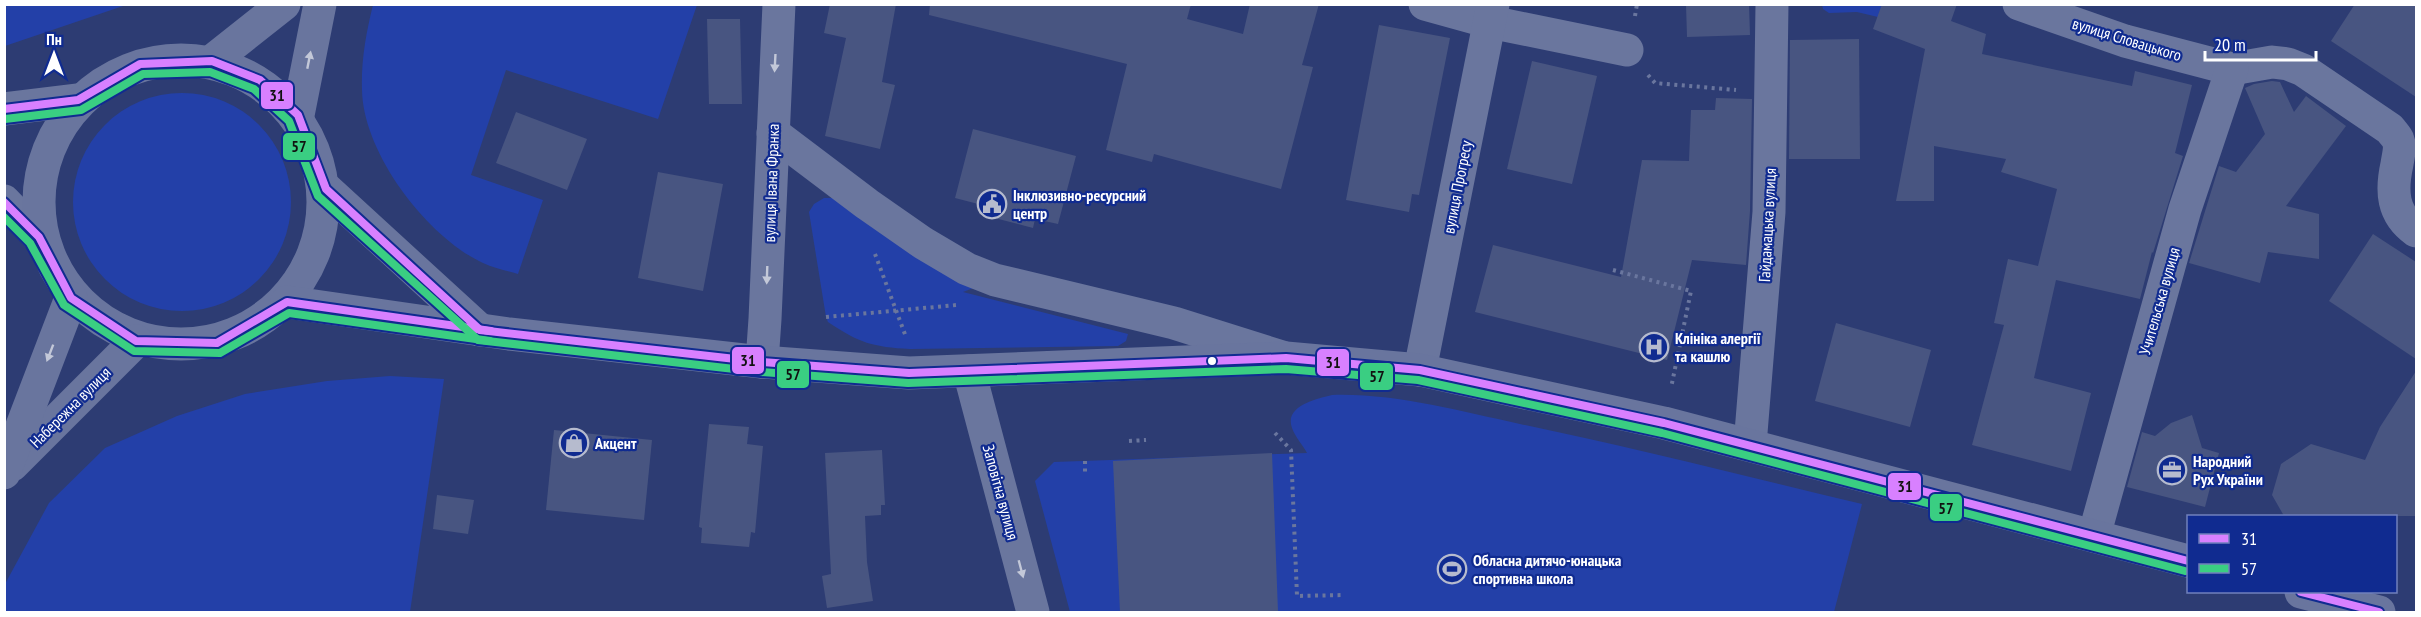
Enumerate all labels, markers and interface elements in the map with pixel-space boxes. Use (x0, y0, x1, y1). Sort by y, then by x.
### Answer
street label: вулиця Словацького (2070, 13, 2184, 65)
north arrow (24, 24, 84, 84)
scale bar (2205, 24, 2316, 62)
text: Пн (46, 29, 62, 49)
text: 20 m (2214, 33, 2246, 56)
one-way arrow (305, 50, 314, 69)
one-way arrow (770, 53, 779, 72)
line badge: 31 (260, 81, 294, 110)
text: 31 (269, 85, 285, 105)
street label: вулиця Івана Франка (759, 123, 783, 243)
line badge: 57 (282, 132, 316, 161)
text: 57 (291, 136, 307, 156)
street label: вулиця Прогресу (1438, 139, 1476, 235)
street label: Гайдамацька вулиця (1754, 168, 1780, 282)
place label: Інклюзивно-ресурсний центр (1013, 185, 1146, 223)
public building icon: Інклюзивно-ресурсний центр (976, 188, 1008, 220)
street label: Учительська вулиця (2134, 245, 2184, 357)
one-way arrow (763, 265, 772, 284)
place label: Клініка алергії та кашлю (1675, 328, 1762, 366)
hospital icon: Клініка алергії та кашлю (1638, 331, 1670, 363)
one-way arrow (45, 344, 55, 362)
line badge: 31 (731, 346, 765, 375)
line badge: 31 (1316, 348, 1350, 377)
text: 31 (740, 350, 756, 370)
text: 31 (1325, 352, 1341, 372)
unlabelled marker (1206, 355, 1218, 367)
line badge: 57 (776, 360, 810, 389)
street label: Набережна вулиця (25, 362, 115, 452)
line badge: 57 (1359, 362, 1394, 391)
text: 57 (785, 364, 801, 384)
text: 57 (1369, 366, 1385, 386)
shop icon: Акцент (558, 427, 590, 459)
place label: Акцент (594, 433, 637, 453)
street label: Заповітна вулиця (979, 442, 1023, 542)
place label: Народний Рух України (2193, 451, 2263, 489)
office icon: Народний Рух України (2156, 454, 2188, 486)
line badge: 31 (1887, 472, 1922, 501)
text: 31 (1897, 476, 1913, 496)
line badge: 57 (1929, 493, 1963, 522)
text: 57 (1938, 498, 1954, 518)
legend (2187, 515, 2397, 593)
text: 31 (2241, 527, 2257, 550)
place label: Обласна дитячо-юнацька спортивна школа (1473, 550, 1622, 588)
sports icon: Обласна дитячо-юнацька спортивна школа (1436, 553, 1468, 585)
text: 57 (2241, 557, 2257, 580)
one-way arrow (1017, 560, 1027, 579)

